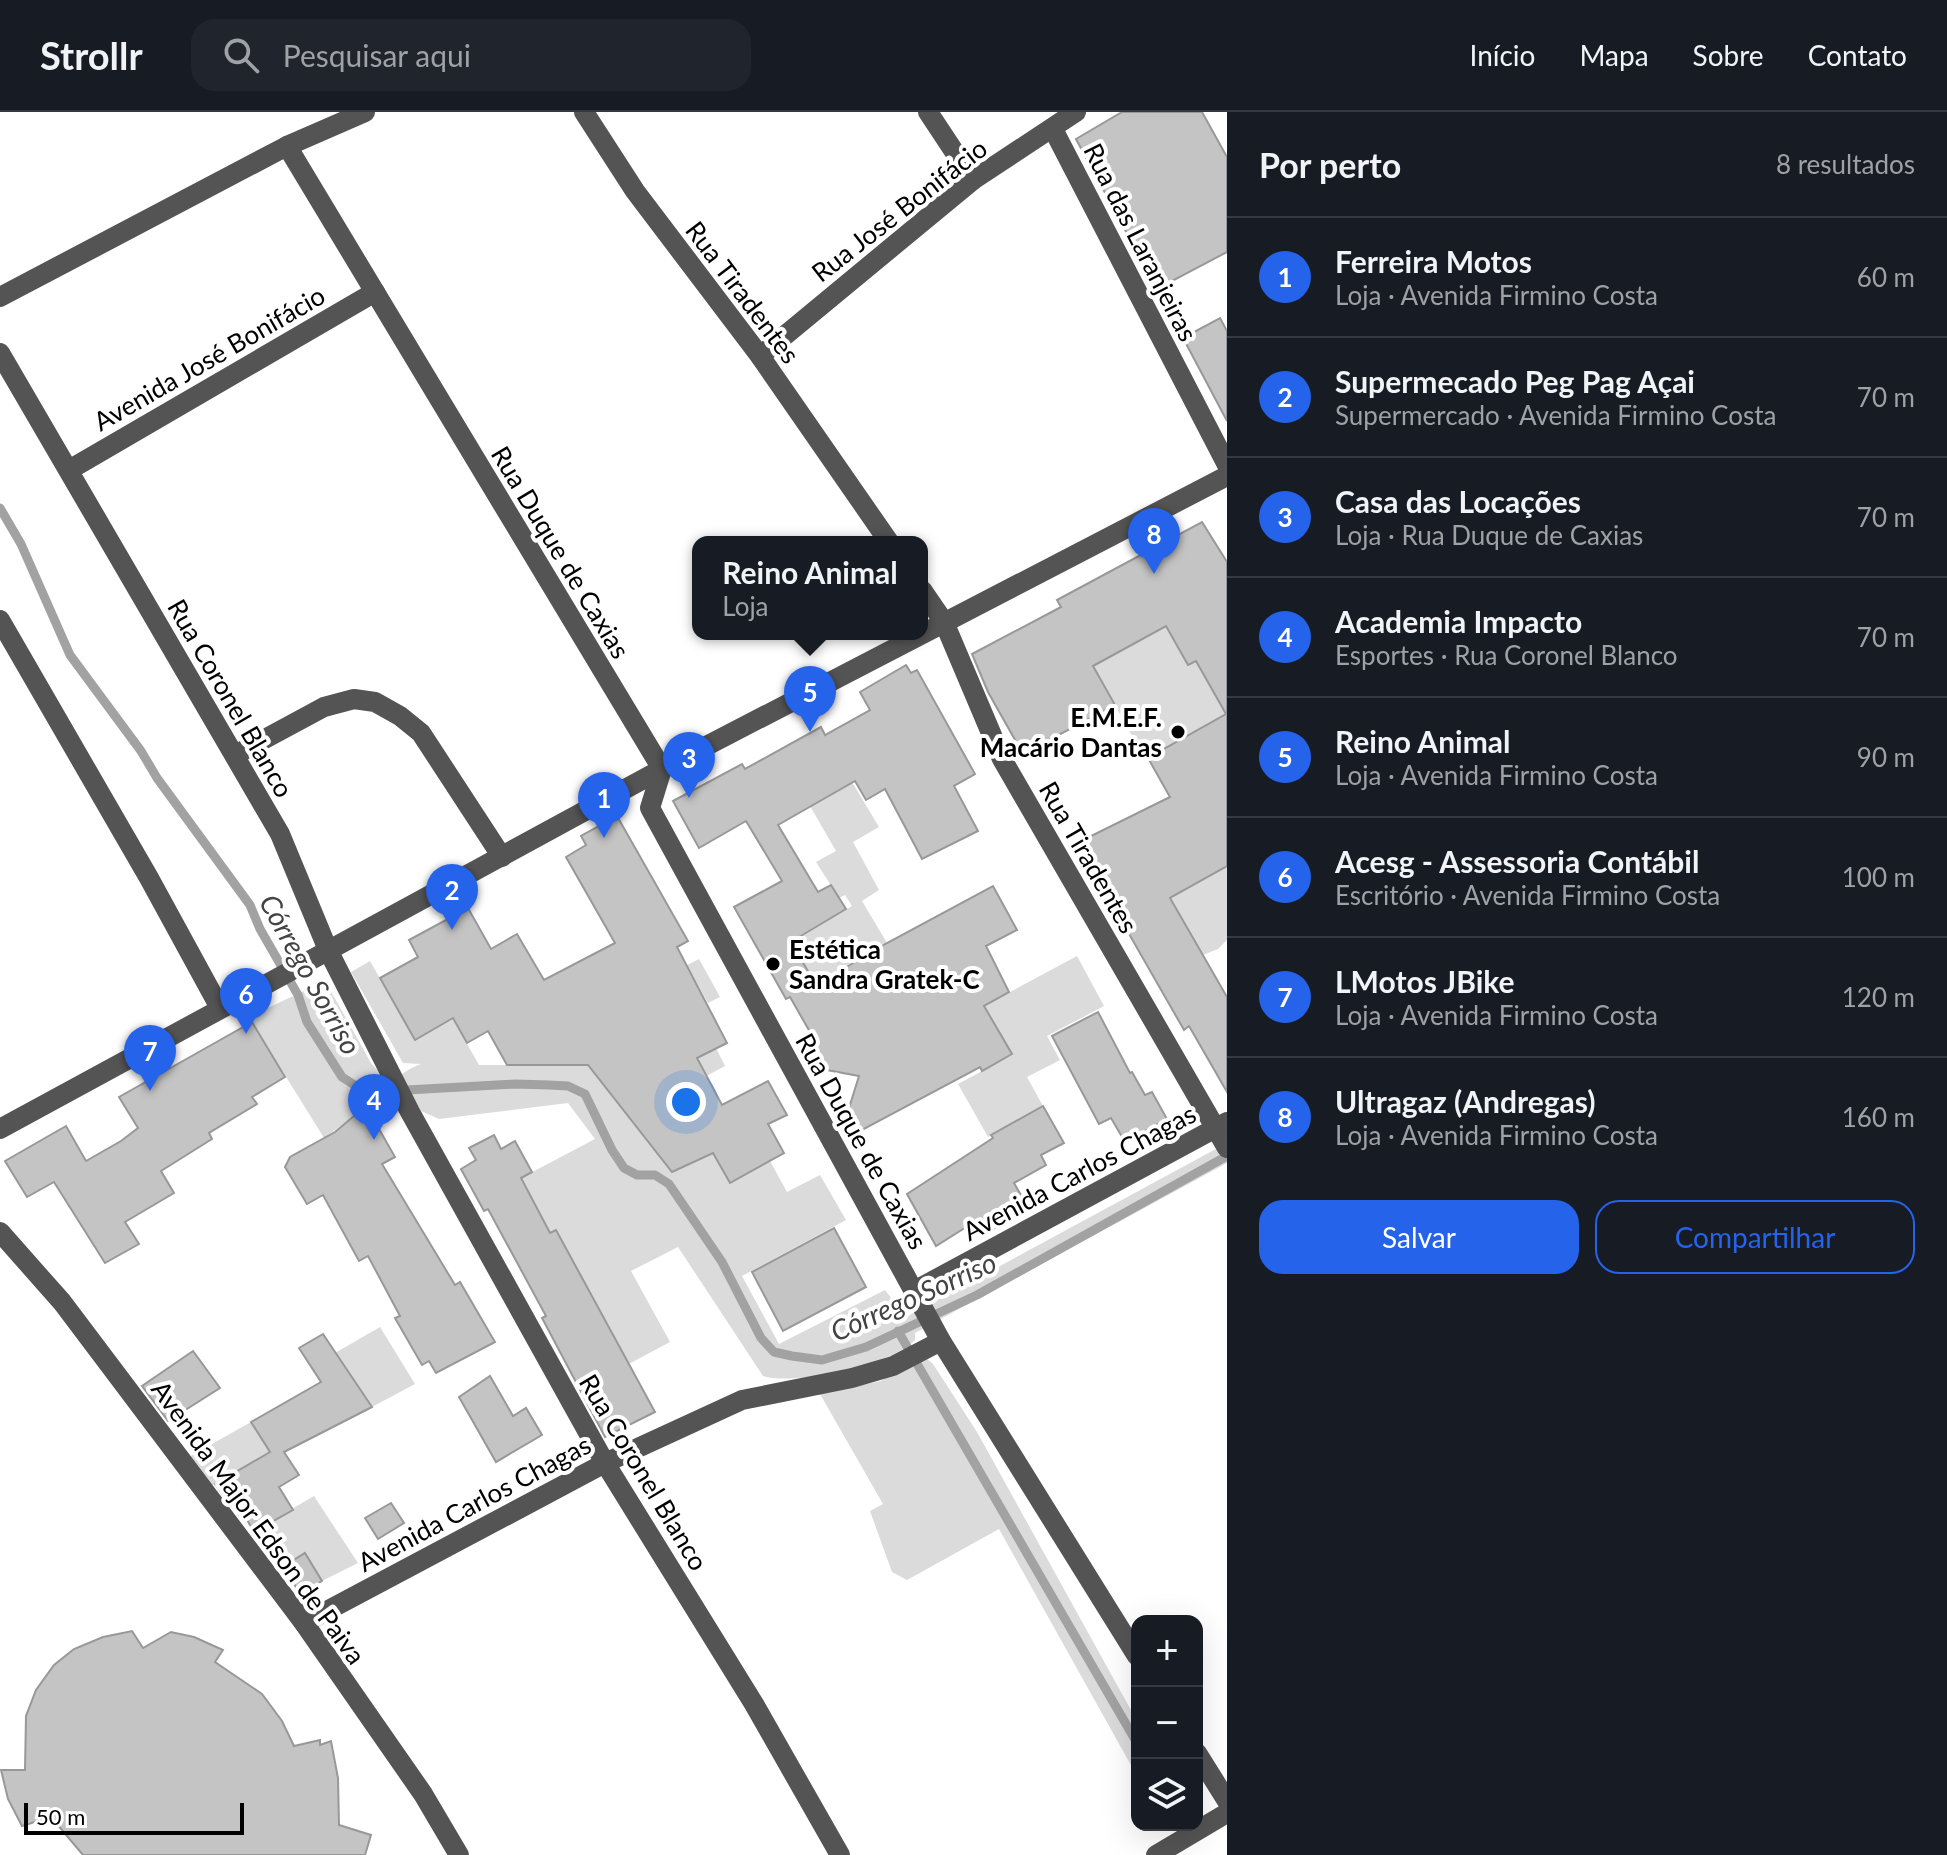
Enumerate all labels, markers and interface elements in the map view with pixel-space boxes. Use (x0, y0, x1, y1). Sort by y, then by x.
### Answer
search box (191, 19, 751, 91)
text: Strollr (40, 32, 143, 78)
icon: search (219, 33, 263, 77)
text: Pesquisar aqui (283, 37, 471, 73)
text: Início (1470, 38, 1535, 72)
text: Mapa (1579, 38, 1649, 72)
text: Sobre (1693, 38, 1764, 72)
text: Contato (1808, 38, 1907, 72)
street label: Rua José Bonifácio (805, 132, 993, 288)
street label: Rua das Laranjeiras (1077, 138, 1205, 346)
text: Por perto (1259, 144, 1401, 185)
text: 8 resultados (1776, 148, 1915, 180)
street label: Rua Tiradentes (679, 215, 807, 369)
text: Ferreira Motos (1335, 243, 1532, 279)
text: 1 (1277, 261, 1293, 293)
text: 60 m (1857, 261, 1915, 293)
street label: Avenida José Bonifácio (88, 279, 330, 437)
text: Loja · Avenida Firmino Costa (1335, 279, 1658, 311)
text: Supermecado Peg Pag Açai (1335, 363, 1695, 399)
text: 2 (1277, 381, 1293, 413)
text: 70 m (1857, 381, 1915, 413)
text: Supermercado · Avenida Firmino Costa (1335, 399, 1776, 431)
street label: Rua Duque de Caxias (485, 440, 637, 664)
text: Casa das Locações (1335, 483, 1581, 519)
text: 3 (1277, 501, 1293, 533)
text: 70 m (1857, 501, 1915, 533)
pin: 8 (1128, 508, 1180, 574)
text: Loja · Rua Duque de Caxias (1335, 519, 1643, 551)
popup (692, 536, 928, 640)
text: Reino Animal (722, 554, 898, 590)
text: Loja (722, 590, 769, 622)
street label: Rua Coronel Blanco (161, 593, 301, 803)
text: Academia Impacto (1335, 603, 1582, 639)
text: 4 (1277, 621, 1293, 653)
text: 70 m (1857, 621, 1915, 653)
text: Esportes · Rua Coronel Blanco (1335, 639, 1678, 671)
pin: 5 (784, 666, 836, 732)
place label: E.M.E.F. Macário Dantas (980, 701, 1162, 763)
marker: E.M.E.F. Macário Dantas (1169, 723, 1187, 741)
text: Reino Animal (1335, 723, 1511, 759)
pin: 3 (663, 732, 715, 798)
text: 5 (1277, 741, 1293, 773)
text: 90 m (1857, 741, 1915, 773)
text: Loja · Avenida Firmino Costa (1335, 759, 1658, 791)
pin: 1 (578, 772, 630, 838)
street label: Rua Tiradentes (1033, 776, 1145, 938)
text: Acesg - Assessoria Contábil (1335, 843, 1699, 879)
text: 6 (1277, 861, 1293, 893)
text: 100 m (1842, 861, 1915, 893)
pin: 2 (426, 864, 478, 930)
text: Escritório · Avenida Firmino Costa (1335, 879, 1720, 911)
water label: Córrego Sorriso (253, 888, 369, 1060)
place label: Estética Sandra Gratek-C (789, 933, 980, 995)
marker: Estética Sandra Gratek-C (764, 955, 782, 973)
text: LMotos JBike (1335, 963, 1515, 999)
pin: 6 (220, 968, 272, 1034)
text: 7 (1277, 981, 1293, 1013)
text: 120 m (1842, 981, 1915, 1013)
text: Loja · Avenida Firmino Costa (1335, 999, 1658, 1031)
pin: 7 (124, 1025, 176, 1091)
street label: Rua Duque de Caxias (789, 1027, 935, 1255)
pin: 4 (348, 1074, 400, 1140)
your location (666, 1082, 706, 1122)
text: Ultragaz (Andregas) (1335, 1083, 1596, 1119)
street label: Avenida Carlos Chagas (957, 1097, 1201, 1247)
text: 8 (1277, 1101, 1293, 1133)
text: 160 m (1842, 1101, 1915, 1133)
text: Loja · Avenida Firmino Costa (1335, 1119, 1658, 1151)
button: Salvar (1259, 1200, 1579, 1274)
button: Compartilhar (1595, 1200, 1915, 1274)
water label: Córrego Sorriso (825, 1244, 1001, 1348)
street label: Rua Coronel Blanco (573, 1368, 715, 1576)
street label: Avenida Major Edson de Paiva (145, 1374, 373, 1670)
street label: Avenida Carlos Chagas (352, 1428, 596, 1578)
map controls (1131, 1615, 1203, 1831)
button: + (1131, 1615, 1203, 1687)
button: − (1131, 1687, 1203, 1759)
button: layers (1131, 1759, 1203, 1831)
scale bar (24, 1799, 244, 1835)
text: 50 m (36, 1803, 85, 1830)

